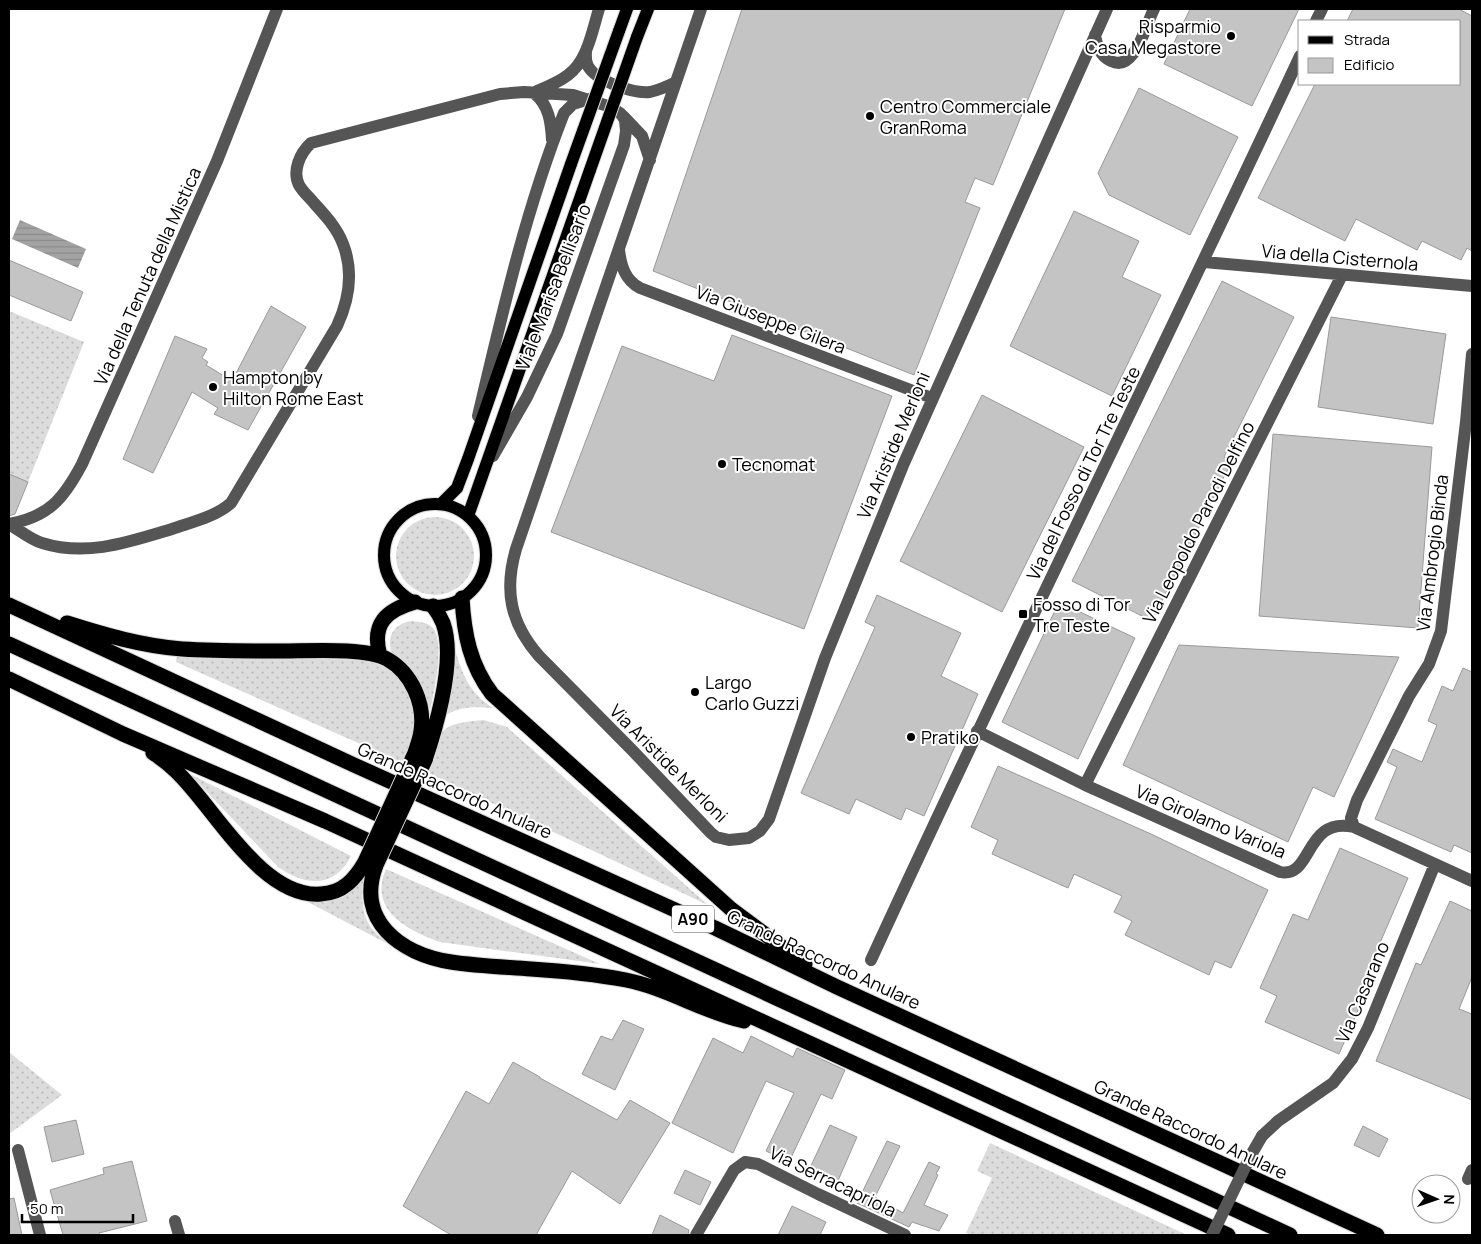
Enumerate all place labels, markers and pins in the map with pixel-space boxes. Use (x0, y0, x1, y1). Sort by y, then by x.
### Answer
place label: Risparmio Casa Megastore (1085, 14, 1221, 59)
marker: Risparmio Casa Megastore (1225, 30, 1237, 42)
place label: Centro Commerciale GranRoma (880, 94, 1051, 139)
marker: Centro Commerciale GranRoma (864, 110, 876, 122)
place label: Hampton by Hilton Rome East (223, 365, 364, 410)
marker: Hampton by Hilton Rome East (207, 381, 219, 393)
place label: Tecnomat (732, 452, 816, 476)
marker: Tecnomat (716, 458, 728, 470)
place label: Fosso di Tor Tre Teste (1033, 592, 1131, 637)
marker: Fosso di Tor Tre Teste (1017, 608, 1029, 620)
place label: Largo Carlo Guzzi (705, 670, 799, 715)
marker: Largo Carlo Guzzi (689, 686, 701, 698)
place label: Pratiko (921, 725, 979, 749)
marker: Pratiko (905, 731, 917, 743)

